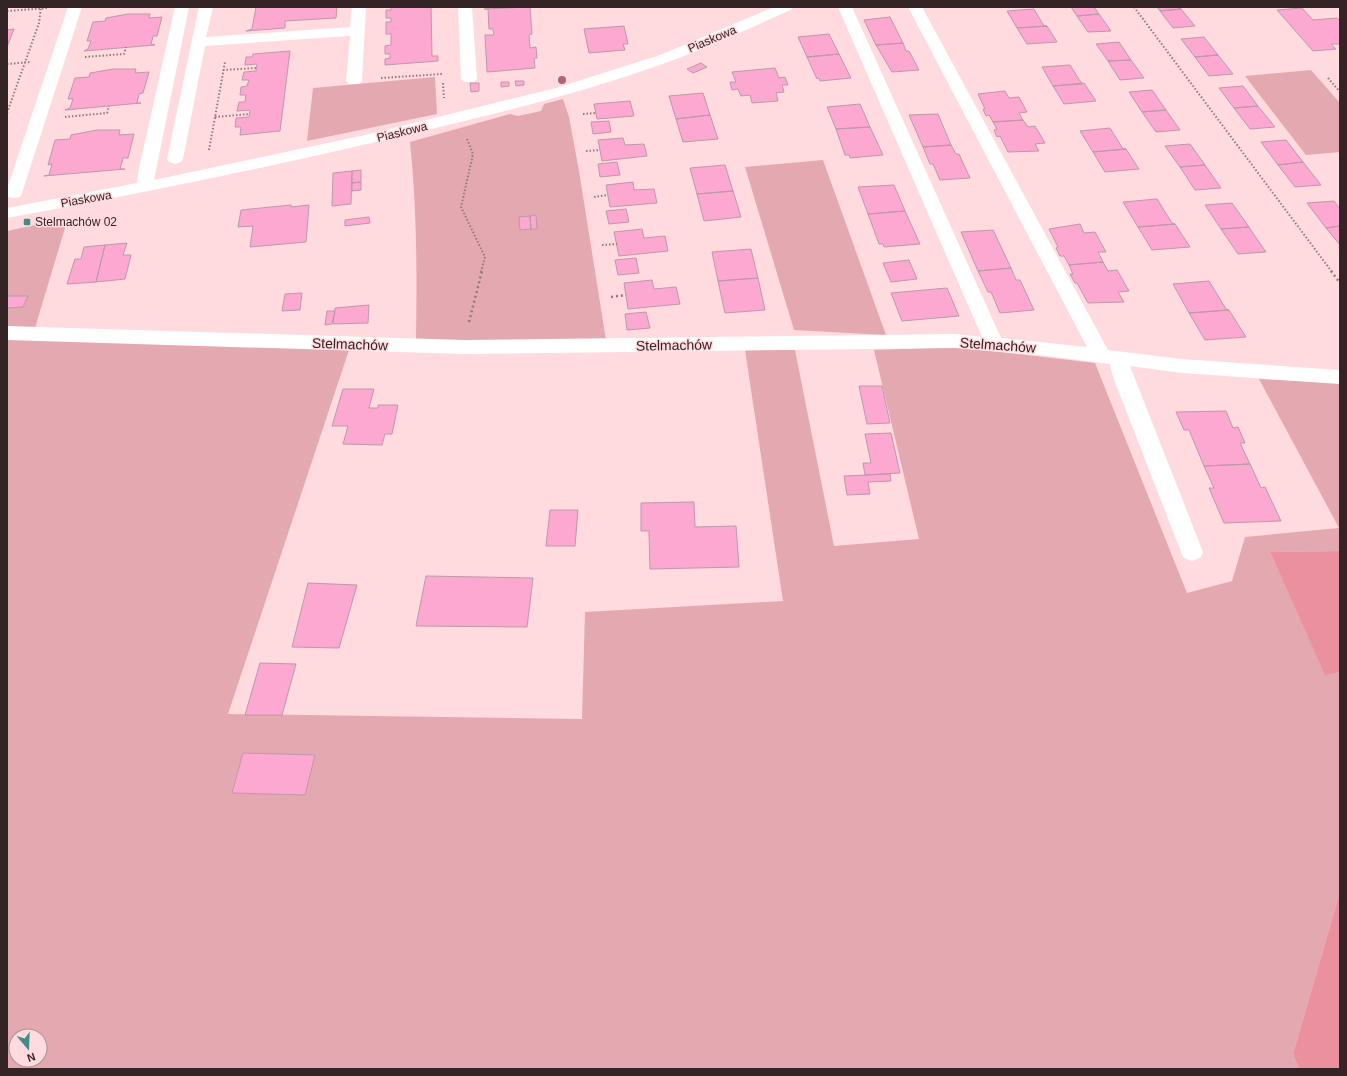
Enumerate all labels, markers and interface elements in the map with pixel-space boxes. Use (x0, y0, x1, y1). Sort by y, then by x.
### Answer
street label: Piaskowa (686, 22, 739, 55)
street label: Piaskowa (375, 119, 429, 145)
street label: Piaskowa (59, 188, 113, 210)
place label: Stelmachów 02 (35, 215, 117, 229)
marker: Stelmachów 02 (22, 217, 32, 227)
street label: Stelmachów (959, 334, 1037, 356)
street label: Stelmachów (312, 335, 389, 353)
street label: Stelmachów (636, 336, 713, 354)
north arrow (8, 1028, 48, 1068)
text: N (25, 1050, 37, 1064)

